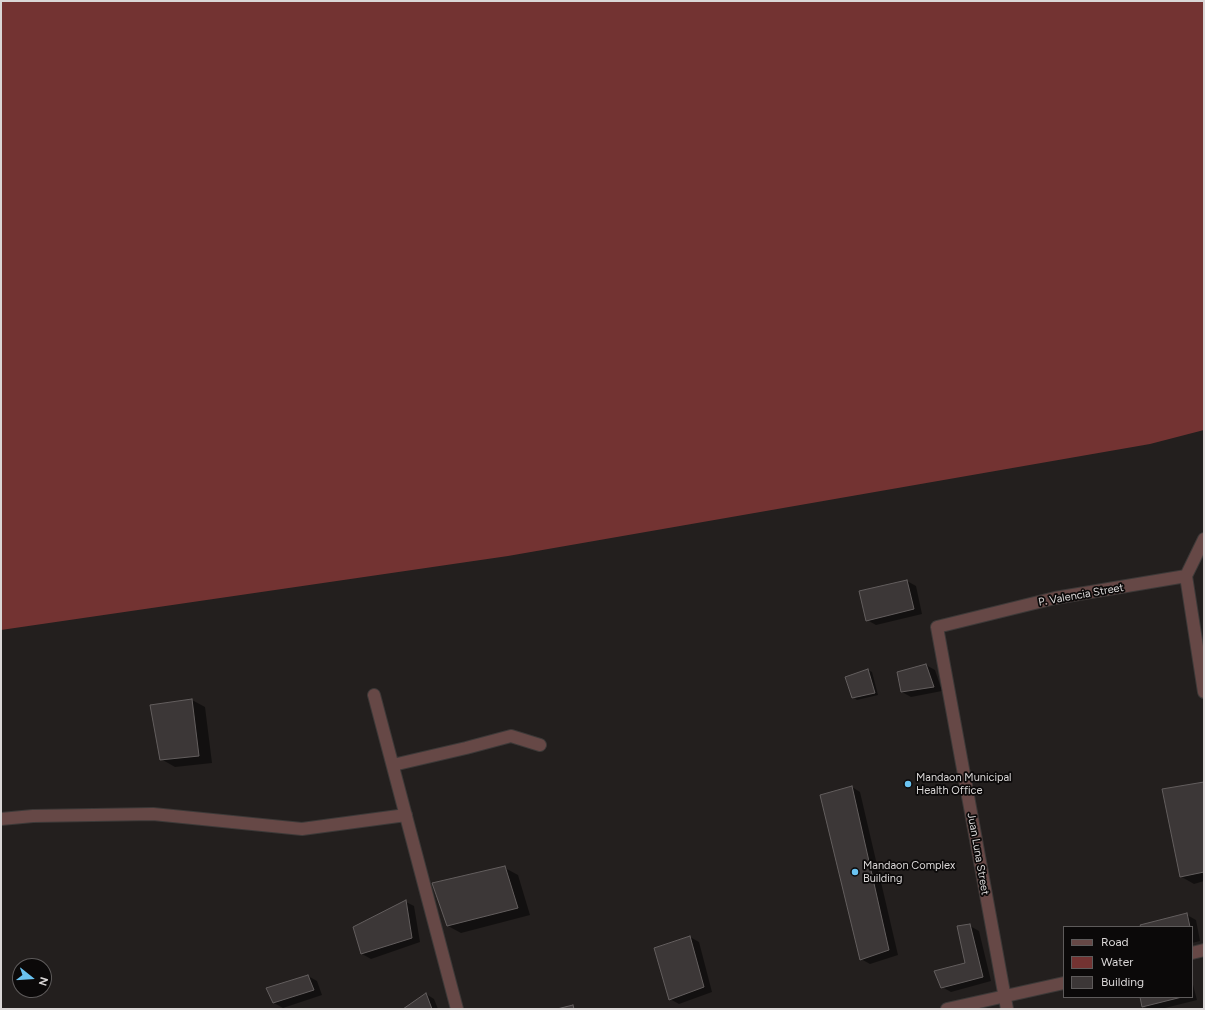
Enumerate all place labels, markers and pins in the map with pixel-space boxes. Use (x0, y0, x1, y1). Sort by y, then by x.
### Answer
place label: Mandaon Municipal Health Office (916, 771, 1012, 797)
marker: Mandaon Municipal Health Office (903, 779, 913, 789)
place label: Mandaon Complex Building (863, 859, 955, 885)
marker: Mandaon Complex Building (850, 867, 860, 877)

